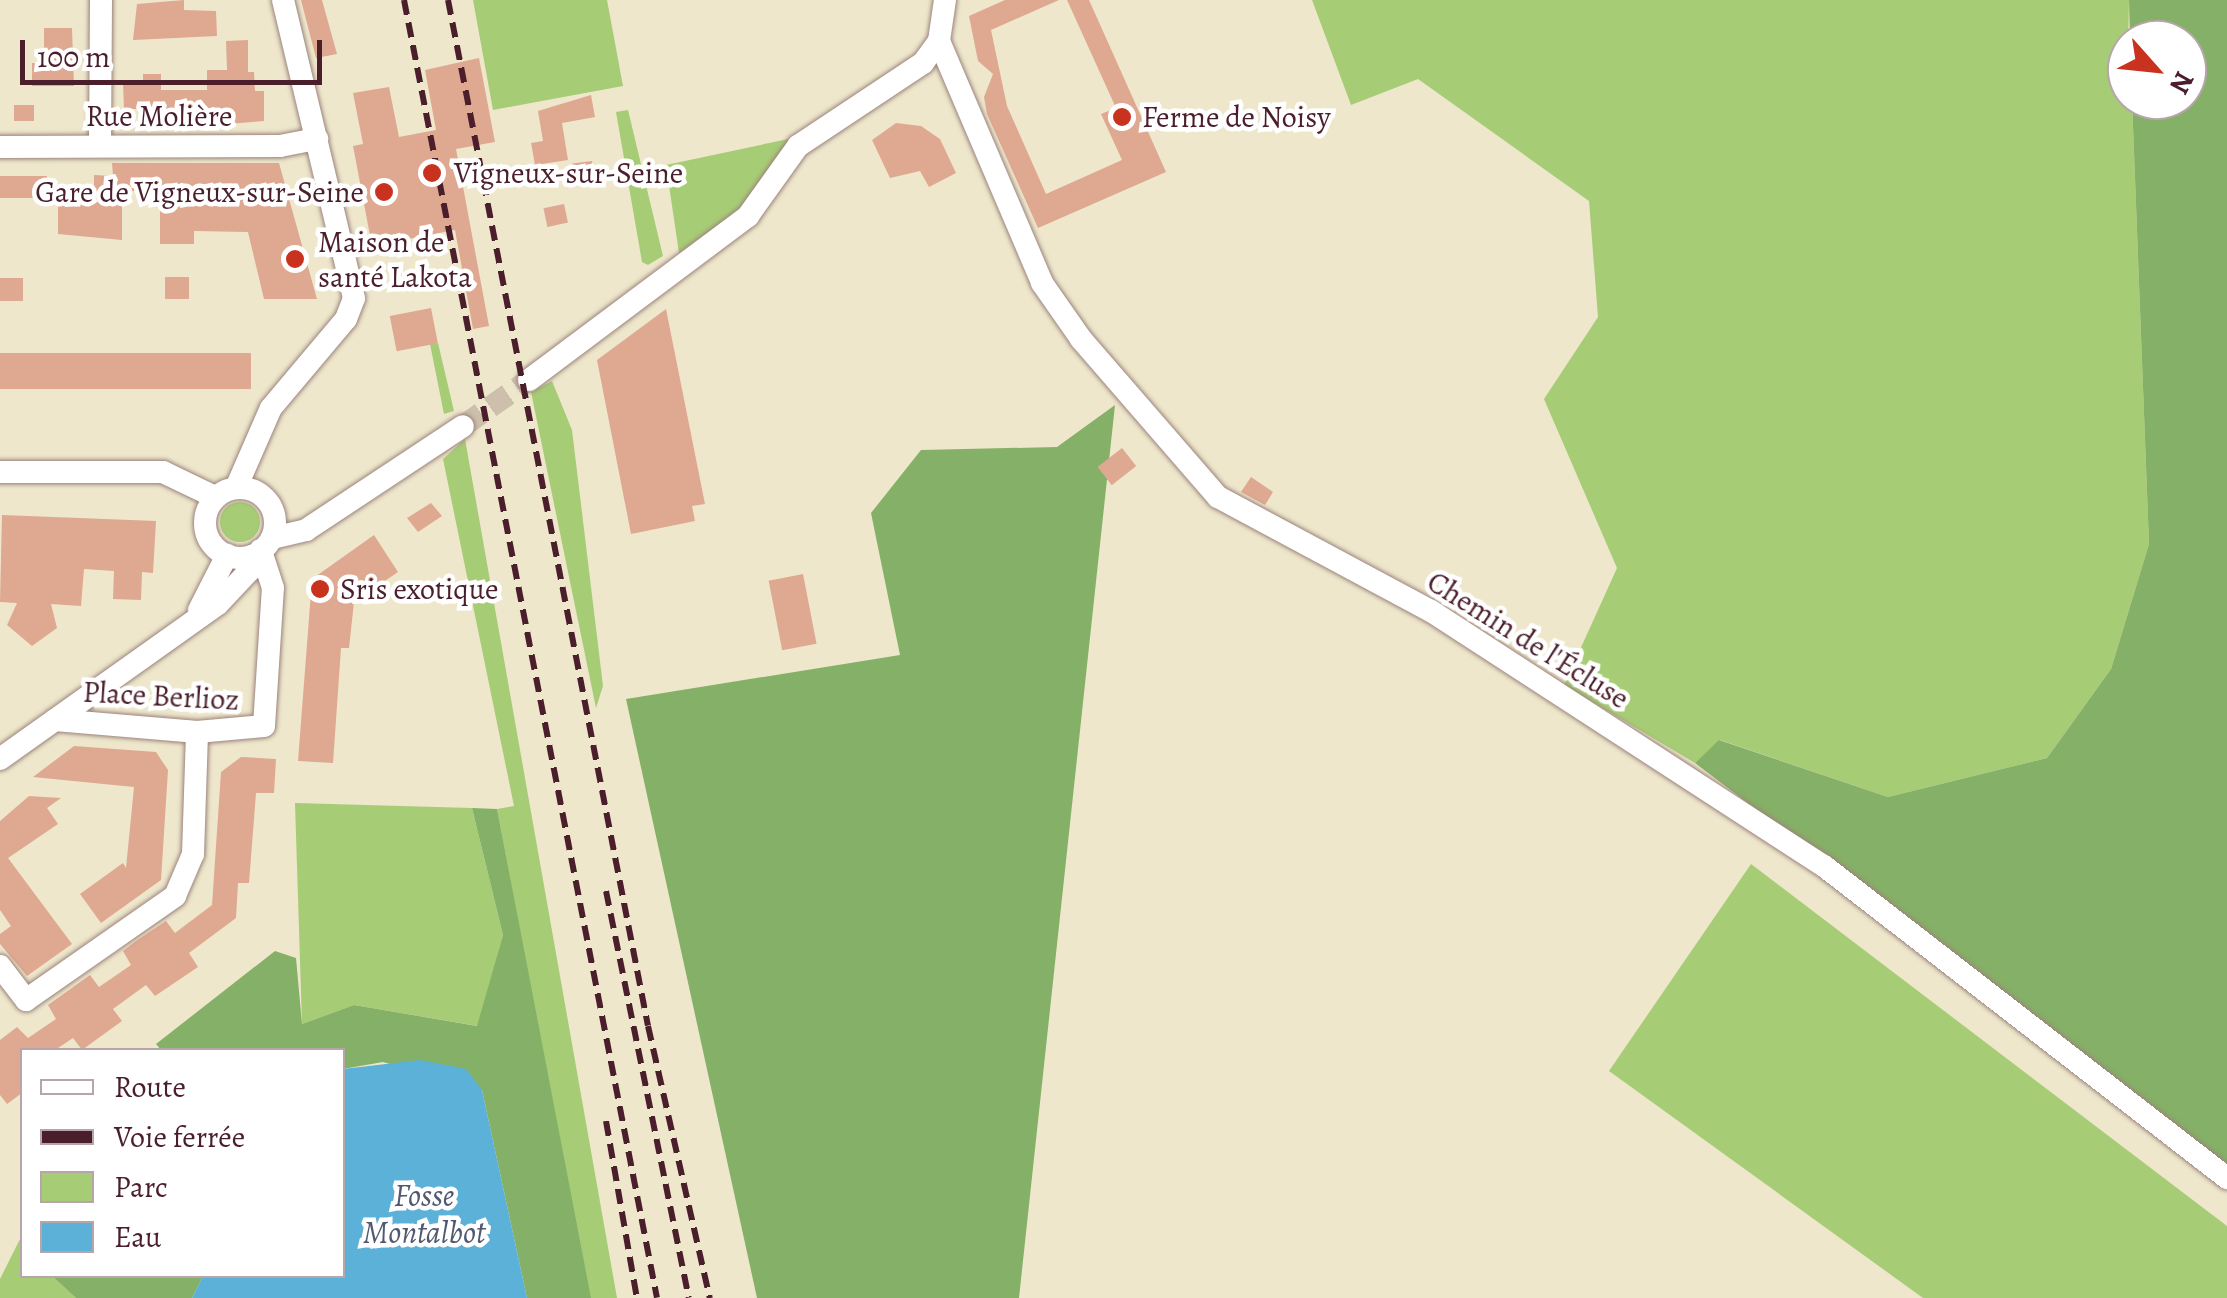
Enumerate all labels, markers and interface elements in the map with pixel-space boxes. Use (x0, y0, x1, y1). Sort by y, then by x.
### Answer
scale bar (25, 20, 328, 82)
north arrow (2107, 20, 2207, 120)
text: 100 m (37, 37, 110, 77)
text: N (2160, 65, 2204, 100)
street label: Rue Molière (86, 98, 232, 134)
place label: Ferme de Noisy (1142, 99, 1331, 135)
marker: Ferme de Noisy (1111, 106, 1133, 128)
place label: Vigneux-sur-Seine (454, 155, 683, 191)
marker: Vigneux-sur-Seine (419, 160, 445, 186)
place label: Gare de Vigneux-sur-Seine (35, 174, 364, 210)
marker: Gare de Vigneux-sur-Seine (373, 181, 395, 203)
place label: Maison de santé Lakota (318, 224, 472, 294)
marker: Maison de santé Lakota (282, 246, 308, 272)
street label: Chemin de l'Écluse (1421, 564, 1635, 716)
place label: Sris exotique (340, 571, 498, 607)
marker: Sris exotique (309, 578, 331, 600)
street label: Place Berlioz (82, 674, 240, 718)
legend (20, 1048, 345, 1278)
text: Route (114, 1067, 186, 1107)
text: Voie ferrée (114, 1117, 245, 1157)
text: Parc (114, 1167, 168, 1207)
water label: Fosse Montalbot (363, 1177, 485, 1252)
text: Eau (114, 1217, 161, 1257)

